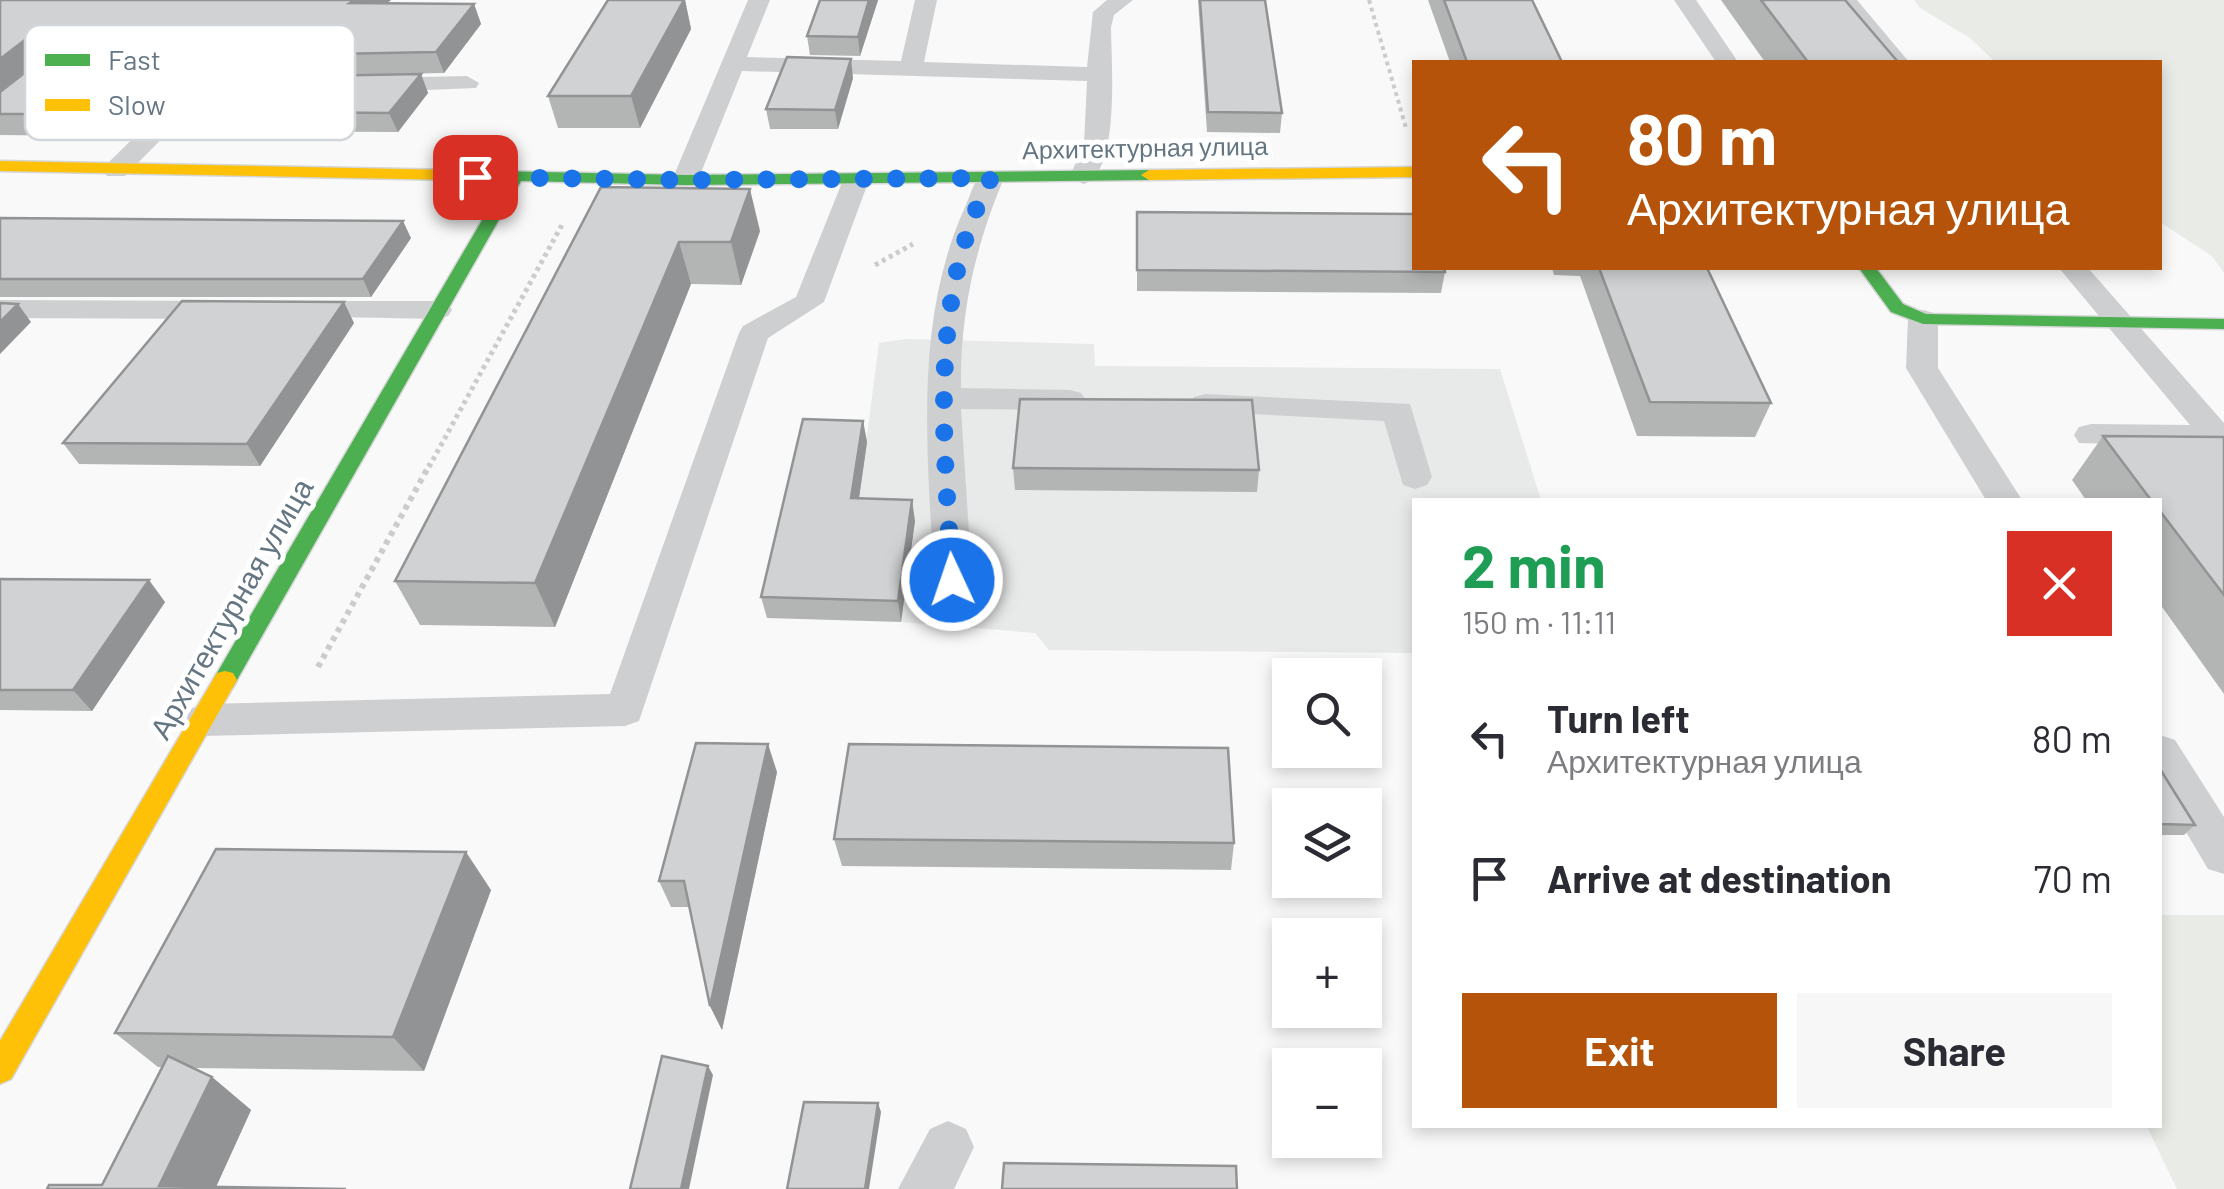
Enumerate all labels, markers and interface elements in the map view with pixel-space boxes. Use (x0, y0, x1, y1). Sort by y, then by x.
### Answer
legend (25, 25, 355, 140)
text: Fast (108, 42, 161, 76)
text: Slow (108, 87, 166, 121)
text: 80 m (1627, 95, 1777, 179)
icon: left (1462, 100, 1592, 230)
street label: Архитектурная улица (1022, 130, 1268, 164)
pin (433, 135, 518, 220)
icon: arrive (448, 150, 503, 205)
text: Архитектурная улица (1627, 180, 2070, 234)
street label: Архитектурная улица (141, 471, 320, 745)
position arrow (900, 528, 1004, 632)
text: 2 min (1462, 528, 1606, 600)
button: close (2007, 531, 2112, 636)
text: 150 m · 11:11 (1462, 602, 1616, 640)
map controls (1272, 658, 1382, 1158)
button: search (1272, 658, 1382, 768)
text: Turn left (1547, 695, 1690, 741)
icon: left (1462, 711, 1517, 766)
text: 80 m (2032, 715, 2112, 761)
text: Архитектурная улица (1547, 741, 1862, 779)
button: layers (1272, 788, 1382, 898)
icon: arrive (1462, 851, 1517, 906)
text: Arrive at destination (1547, 855, 1892, 901)
text: 70 m (2034, 855, 2112, 901)
button: + (1272, 918, 1382, 1028)
button: Exit (1462, 993, 1777, 1108)
button: Share (1797, 993, 2112, 1108)
button: − (1272, 1048, 1382, 1158)

